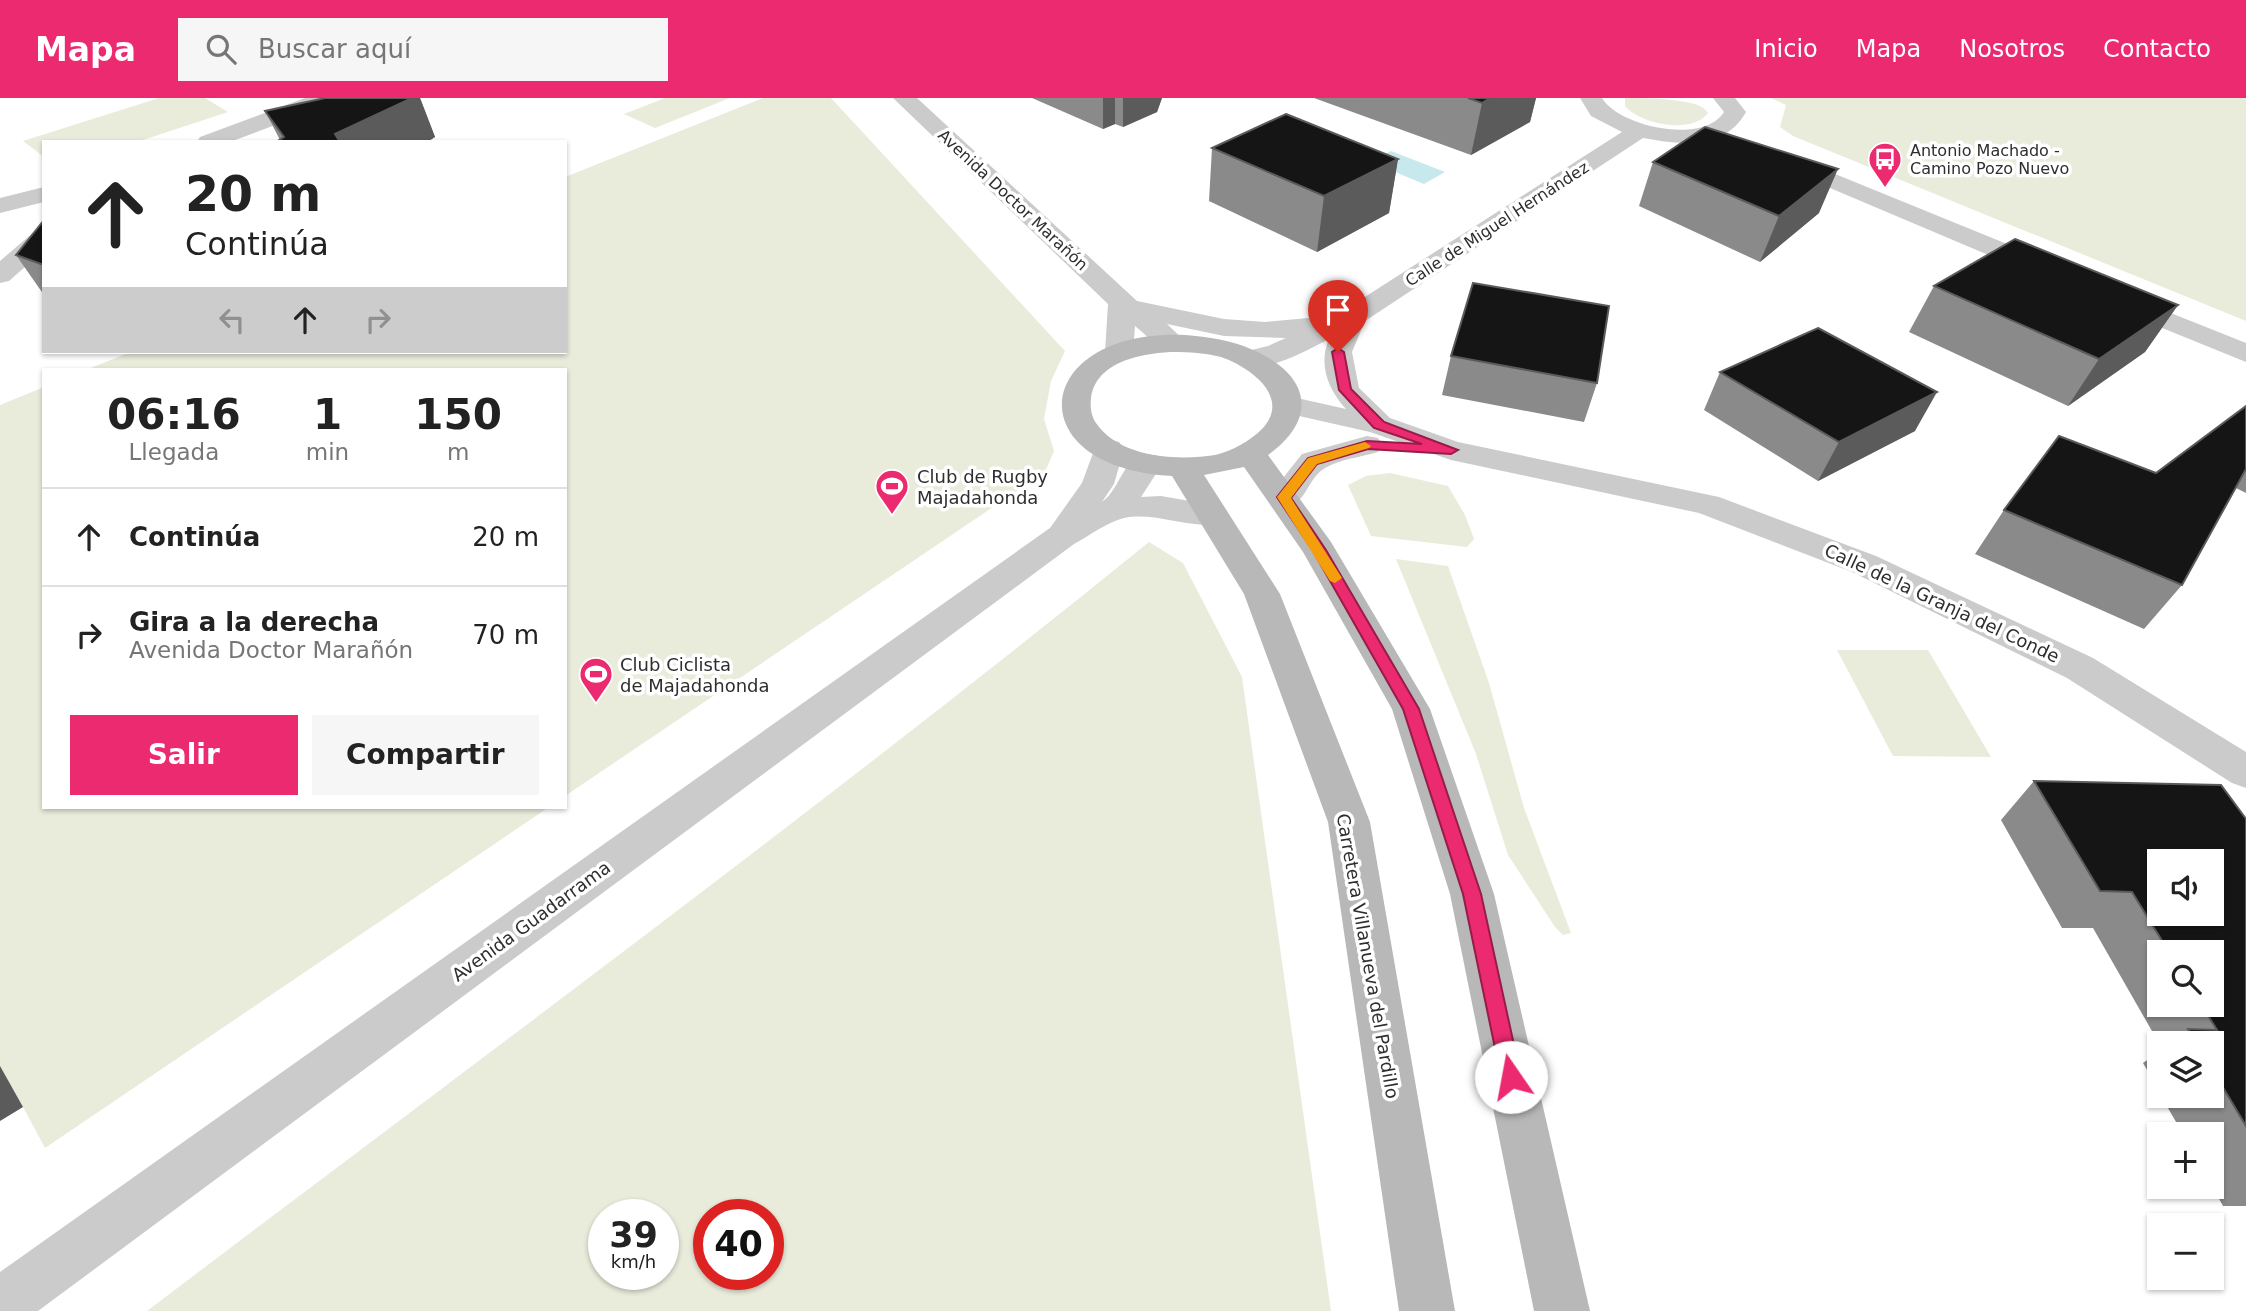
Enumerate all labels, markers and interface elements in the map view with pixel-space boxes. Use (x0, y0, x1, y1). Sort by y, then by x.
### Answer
search box (178, 18, 668, 81)
text: Mapa (35, 30, 136, 69)
icon: search (202, 30, 240, 68)
text: Buscar aquí (258, 34, 411, 64)
text: Inicio (1754, 35, 1818, 63)
text: Mapa (1856, 35, 1921, 63)
text: Nosotros (1959, 35, 2065, 63)
text: Contacto (2103, 35, 2211, 63)
street label: Avenida Doctor Marañón (934, 126, 1092, 274)
bus stop icon: Antonio Machado - Camino Pozo Nuevo (1866, 140, 1904, 189)
place label: Antonio Machado - Camino Pozo Nuevo (1910, 141, 2069, 178)
street label: Calle de Miguel Hernández (1402, 158, 1592, 290)
text: 20 m (185, 166, 321, 223)
icon: ahead (70, 168, 161, 259)
text: Continúa (185, 225, 329, 263)
pin (1308, 280, 1368, 352)
icon: arrive (1319, 291, 1357, 329)
icon: left (213, 301, 251, 339)
icon: ahead (286, 301, 324, 339)
icon: right (359, 301, 397, 339)
text: 06:16 (107, 390, 241, 439)
text: 1 (313, 390, 342, 439)
text: 150 (414, 390, 502, 439)
text: Llegada (129, 439, 219, 465)
text: min (306, 439, 349, 465)
text: m (447, 439, 469, 465)
place label: Club de Rugby Majadahonda (917, 466, 1048, 508)
sports icon: Club de Rugby Majadahonda (873, 467, 911, 516)
icon: ahead (70, 518, 108, 556)
text: Continúa (129, 522, 260, 552)
text: 20 m (472, 522, 539, 552)
street label: Calle de la Granja del Conde (1821, 539, 2063, 667)
text: Gira a la derecha (129, 607, 379, 637)
icon: right (70, 616, 108, 654)
text: 70 m (472, 620, 539, 650)
text: Avenida Doctor Marañón (129, 637, 413, 663)
place label: Club Ciclista de Majadahonda (620, 654, 770, 696)
sports icon: Club Ciclista de Majadahonda (577, 655, 615, 704)
button: Salir (70, 715, 298, 795)
button: Compartir (312, 715, 539, 795)
street label: Carretera Villanueva del Pardillo (1333, 812, 1403, 1100)
map controls (2147, 849, 2224, 1290)
button: sound (2147, 849, 2224, 926)
street label: Avenida Guadarrama (448, 857, 614, 985)
button: search (2147, 940, 2224, 1017)
button: layers (2147, 1031, 2224, 1108)
position arrow (1474, 1040, 1548, 1114)
button: + (2147, 1122, 2224, 1199)
speed limit sign: 40 (693, 1199, 784, 1290)
button: − (2147, 1213, 2224, 1290)
text: 39 (609, 1215, 658, 1255)
text: km/h (611, 1251, 656, 1272)

